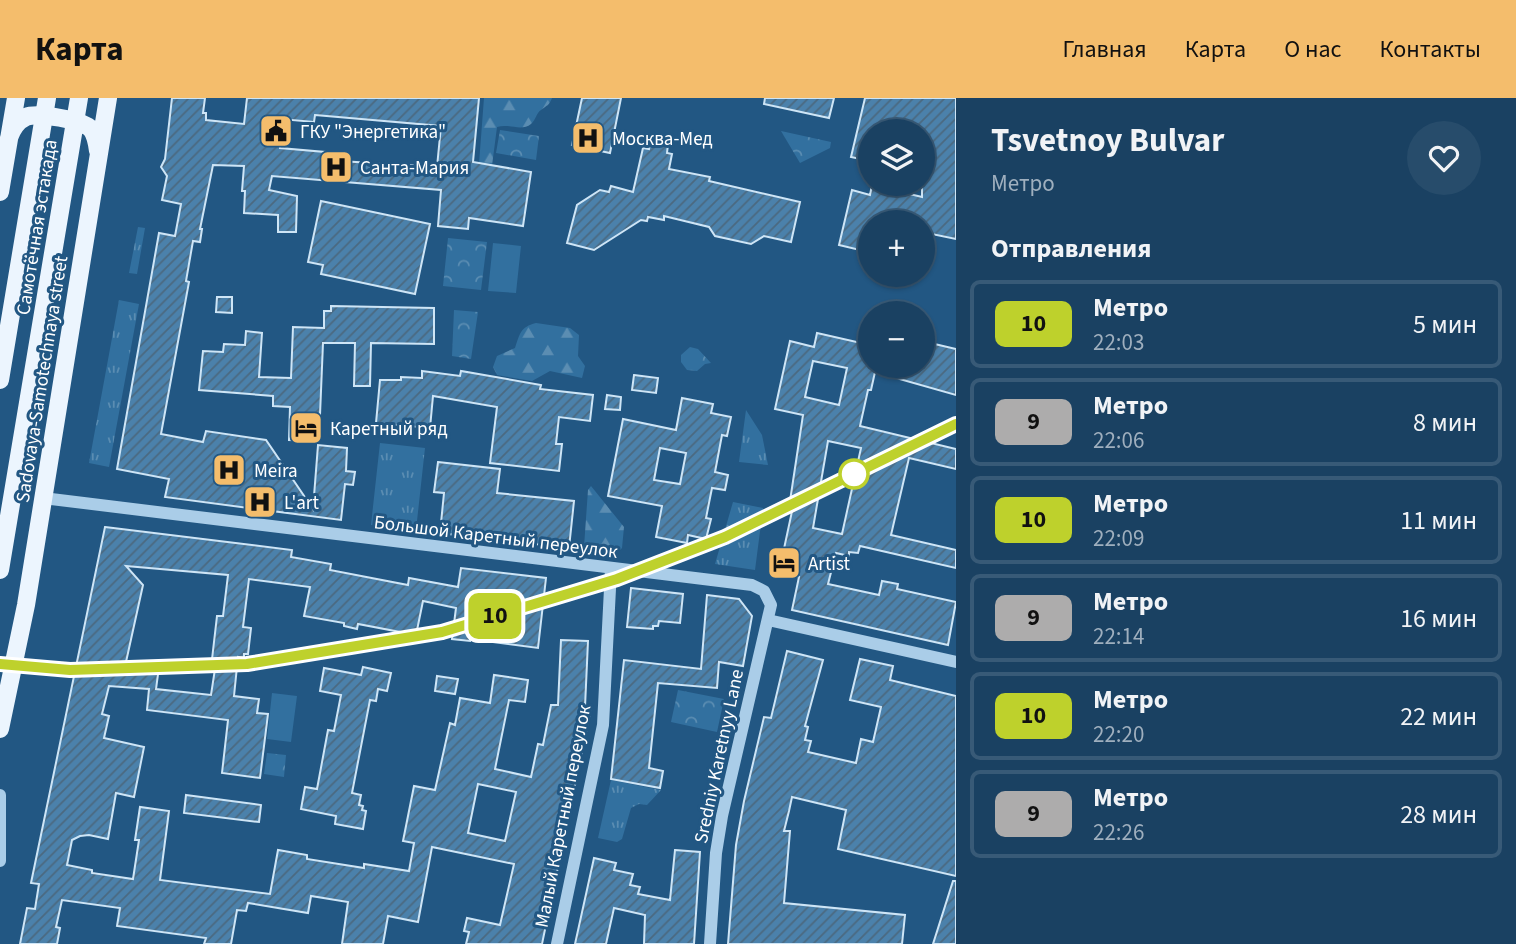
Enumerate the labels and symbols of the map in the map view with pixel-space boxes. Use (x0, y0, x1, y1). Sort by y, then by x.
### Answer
public building icon: ГКУ "Энергетика" (257, 112, 295, 150)
place label: ГКУ "Энергетика" (300, 119, 446, 146)
hospital icon: Москва-Мед (569, 119, 607, 157)
place label: Москва-Мед (612, 126, 713, 153)
street label: Самотёчная эстакада (10, 137, 65, 317)
hospital icon: Санта-Мария (317, 148, 355, 186)
place label: Санта-Мария (360, 155, 469, 182)
street label: Sadovaya-Samotechnaya street (10, 253, 75, 505)
hotel icon: Каретный ряд (287, 409, 325, 447)
place label: Каретный ряд (330, 416, 448, 443)
hospital icon: Meira (210, 451, 248, 489)
place label: Meira (254, 458, 298, 485)
unlabelled marker (839, 459, 869, 489)
hospital icon: L'art (241, 483, 279, 521)
place label: L'art (284, 490, 319, 517)
street label: Большой Каретный переулок (372, 509, 620, 566)
hotel icon: Artist (765, 544, 803, 582)
place label: Artist (808, 551, 851, 578)
line badge: 10 (463, 593, 526, 639)
street label: Sredniy Karetnyy Lane (688, 667, 751, 846)
street label: Малый Каретный переулок (529, 702, 598, 930)

